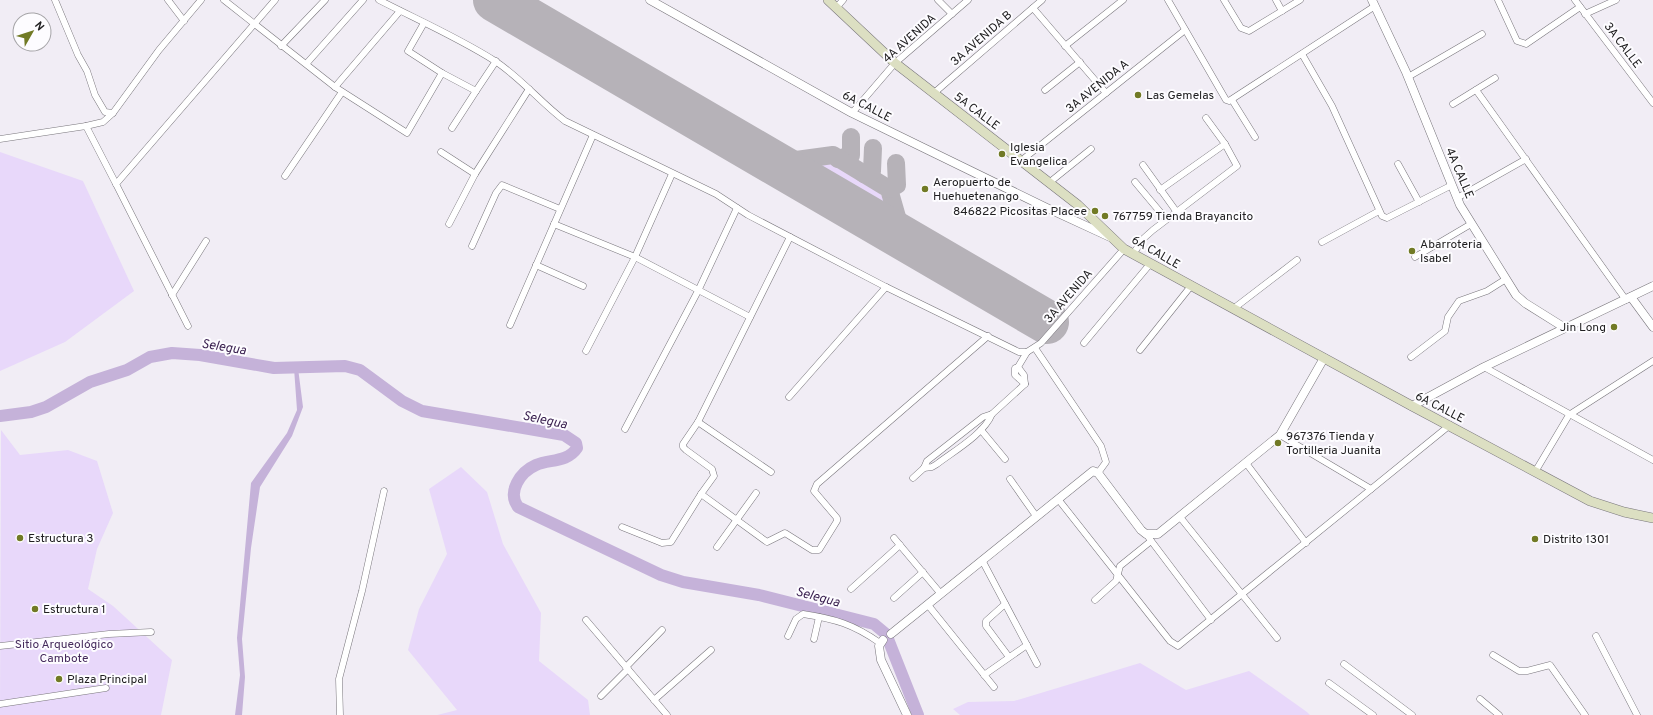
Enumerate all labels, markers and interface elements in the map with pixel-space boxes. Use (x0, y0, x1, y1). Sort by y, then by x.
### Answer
street label: 3A AVENIDA B (947, 7, 1016, 70)
street label: 4A AVENIDA (880, 11, 940, 67)
north arrow (12, 12, 52, 52)
text: N (31, 19, 47, 34)
street label: 3A CALLE (1600, 19, 1645, 72)
street label: 3A AVENIDA A (1063, 56, 1132, 117)
street label: 6A CALLE (839, 88, 894, 126)
place label: Las Gemelas (1146, 88, 1214, 104)
street label: 5A CALLE (950, 89, 1003, 134)
marker: Las Gemelas (1133, 90, 1143, 100)
place label: Iglesia Evangelica (1010, 140, 1067, 170)
street label: 4A CALLE (1441, 146, 1477, 201)
marker: Iglesia Evangelica (997, 149, 1007, 159)
place label: Aeropuerto de Huehuetenango (933, 175, 1019, 205)
marker: Aeropuerto de Huehuetenango (920, 184, 930, 194)
place label: 846822 Picositas Placee (953, 204, 1087, 220)
marker: 846822 Picositas Placee (1090, 206, 1100, 216)
place label: 767759 Tienda Brayancito (1113, 209, 1253, 225)
marker: 767759 Tienda Brayancito (1100, 211, 1110, 221)
street label: 6A CALLE (1128, 233, 1183, 273)
place label: Abarroteria Isabel (1420, 237, 1482, 267)
marker: Abarroteria Isabel (1407, 246, 1417, 256)
street label: 3A AVENIDA (1041, 266, 1097, 327)
place label: Jin Long (1560, 320, 1606, 336)
marker: Jin Long (1609, 322, 1619, 332)
water label: Selegua (200, 337, 247, 359)
street label: 6A CALLE (1412, 389, 1467, 427)
water label: Selegua (521, 408, 569, 434)
place label: 967376 Tienda y Tortilleria Juanita (1286, 429, 1381, 459)
marker: 967376 Tienda y Tortilleria Juanita (1273, 438, 1283, 448)
place label: Estructura 3 (28, 531, 94, 547)
place label: Distrito 1301 (1543, 532, 1609, 548)
marker: Estructura 3 (15, 533, 25, 543)
marker: Distrito 1301 (1530, 534, 1540, 544)
water label: Selegua (794, 584, 842, 612)
place label: Estructura 1 (43, 602, 106, 618)
marker: Estructura 1 (30, 604, 40, 614)
park label: Sitio Arqueológico Cambote (15, 637, 113, 667)
place label: Plaza Principal (67, 672, 147, 688)
marker: Plaza Principal (54, 674, 64, 684)

